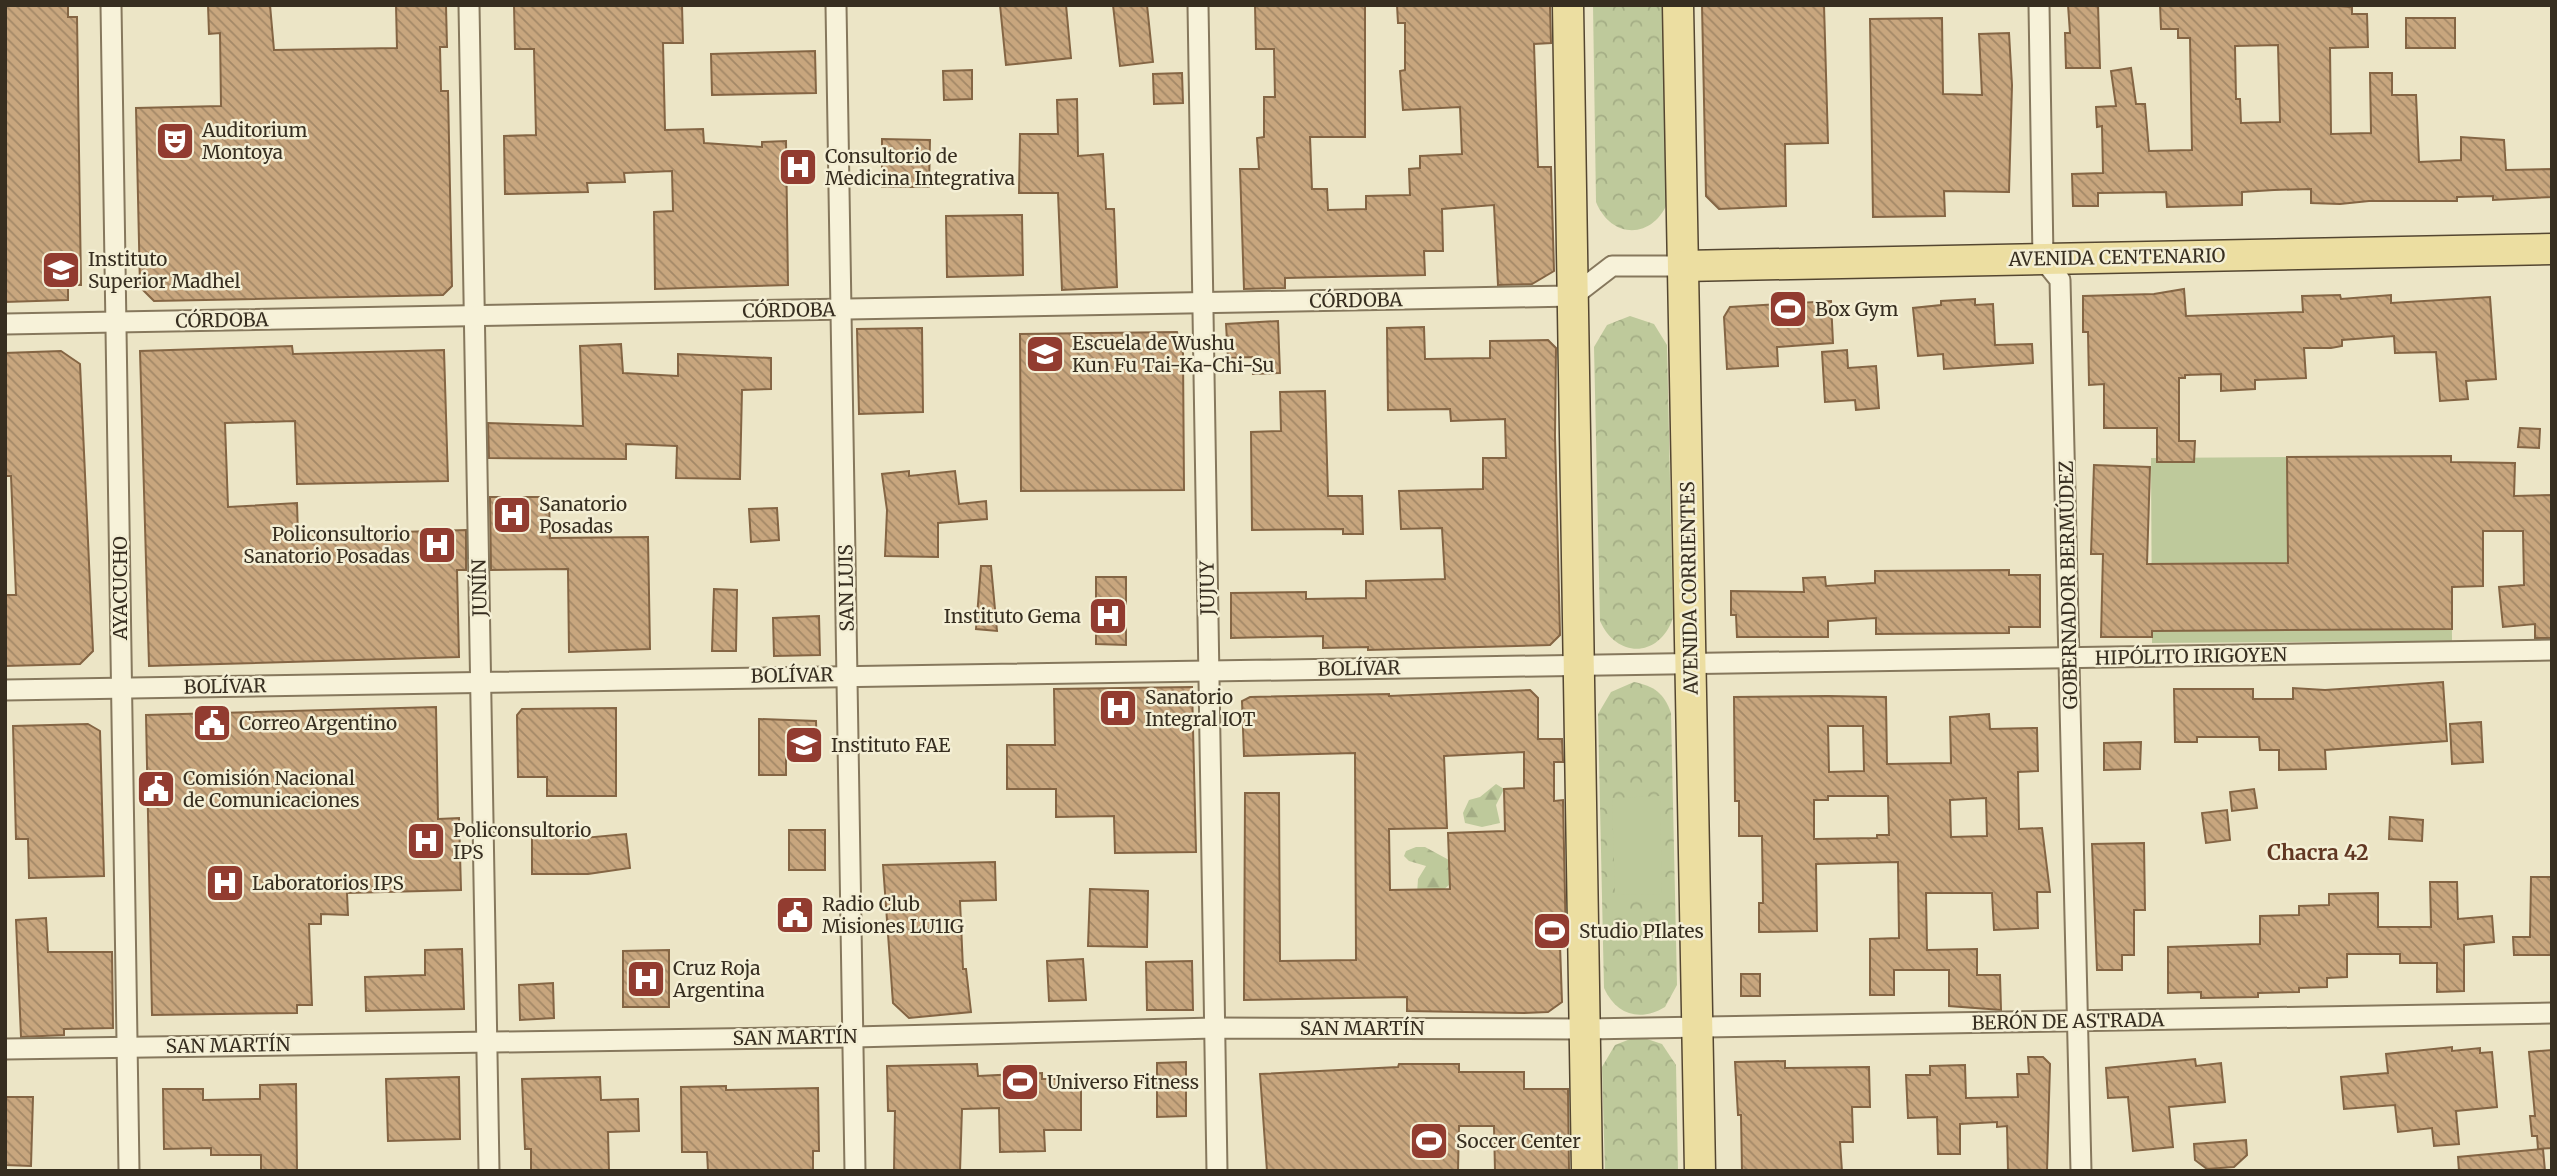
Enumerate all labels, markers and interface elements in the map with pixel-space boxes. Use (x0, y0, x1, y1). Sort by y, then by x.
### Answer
place label: Auditorium Montoya (201, 118, 308, 164)
theatre icon: Auditorium Montoya (154, 120, 196, 162)
place label: Consultorio de Medicina Integrativa (825, 144, 1015, 190)
hospital icon: Consultorio de Medicina Integrativa (777, 146, 819, 188)
street label: AVENIDA CENTENARIO (2007, 243, 2226, 271)
place label: Instituto Superior Madhel (88, 247, 240, 293)
school or university icon: Instituto Superior Madhel (40, 249, 82, 291)
street label: CÓRDOBA (1309, 287, 1403, 313)
sports icon: Box Gym (1767, 288, 1809, 330)
street label: CÓRDOBA (742, 297, 836, 323)
place label: Box Gym (1815, 297, 1898, 321)
street label: CÓRDOBA (175, 307, 269, 333)
place label: Escuela de Wushu Kun Fu Tai-Ka-Chi-Su (1072, 331, 1274, 377)
school or university icon: Escuela de Wushu Kun Fu Tai-Ka-Chi-Su (1024, 333, 1066, 375)
street label: GOBERNADOR BERMÚDEZ (2054, 460, 2082, 710)
street label: AVENIDA CORRIENTES (1675, 481, 1703, 696)
place label: Sanatorio Posadas (539, 492, 627, 538)
hospital icon: Sanatorio Posadas (491, 494, 533, 536)
place label: Policonsultorio Sanatorio Posadas (243, 522, 410, 568)
hospital icon: Policonsultorio Sanatorio Posadas (416, 524, 458, 566)
street label: AYACUCHO (108, 536, 132, 641)
street label: SAN LUIS (833, 544, 859, 632)
street label: JUNÍN (466, 559, 492, 618)
street label: JUJUY (1195, 560, 1219, 617)
hospital icon: Instituto Gema (1087, 595, 1129, 637)
place label: Instituto Gema (944, 604, 1081, 628)
street label: HIPÓLITO IRIGOYEN (2095, 642, 2288, 670)
street label: BOLÍVAR (1317, 655, 1401, 681)
street label: BOLÍVAR (750, 662, 834, 688)
street label: BOLÍVAR (183, 673, 267, 699)
place label: Sanatorio Integral IOT (1145, 685, 1256, 731)
hospital icon: Sanatorio Integral IOT (1097, 687, 1139, 729)
public building icon: Correo Argentino (191, 702, 233, 744)
place label: Correo Argentino (239, 711, 397, 735)
school or university icon: Instituto FAE (783, 724, 825, 766)
place label: Instituto FAE (831, 733, 950, 757)
place label: Comisión Nacional de Comunicaciones (183, 766, 360, 812)
public building icon: Comisión Nacional de Comunicaciones (135, 768, 177, 810)
place label: Policonsultorio IPS (453, 818, 591, 864)
hospital icon: Policonsultorio IPS (405, 820, 447, 862)
district label: Chacra 42 (2267, 839, 2369, 866)
hospital icon: Laboratorios IPS (204, 862, 246, 904)
place label: Laboratorios IPS (252, 871, 404, 895)
place label: Radio Club Misiones LU1IG (822, 892, 964, 938)
public building icon: Radio Club Misiones LU1IG (774, 894, 816, 936)
sports icon: Studio PIlates (1531, 910, 1573, 952)
place label: Studio PIlates (1579, 919, 1704, 943)
place label: Cruz Roja Argentina (672, 956, 765, 1002)
hospital icon: Cruz Roja Argentina (625, 958, 667, 1000)
street label: BERÓN DE ASTRADA (1971, 1007, 2165, 1035)
street label: SAN MARTÍN (1300, 1016, 1425, 1040)
street label: SAN MARTÍN (732, 1024, 858, 1050)
street label: SAN MARTÍN (165, 1032, 291, 1058)
sports icon: Universo Fitness (999, 1061, 1041, 1103)
place label: Universo Fitness (1047, 1070, 1199, 1094)
sports icon: Soccer Center (1408, 1120, 1450, 1162)
place label: Soccer Center (1456, 1129, 1581, 1153)

